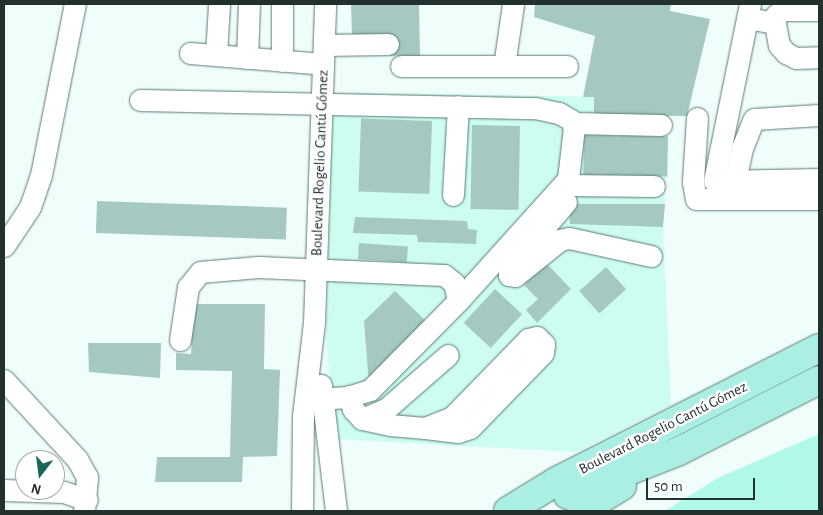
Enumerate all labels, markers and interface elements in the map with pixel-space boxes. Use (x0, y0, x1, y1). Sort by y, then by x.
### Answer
street label: Boulevard Rogelio Cantú Gómez (308, 70, 332, 256)
street label: Boulevard Rogelio Cantú Gómez (576, 378, 750, 478)
north arrow (15, 450, 65, 500)
scale bar (648, 468, 757, 500)
text: 50 m (654, 479, 683, 494)
text: N (30, 481, 43, 497)

